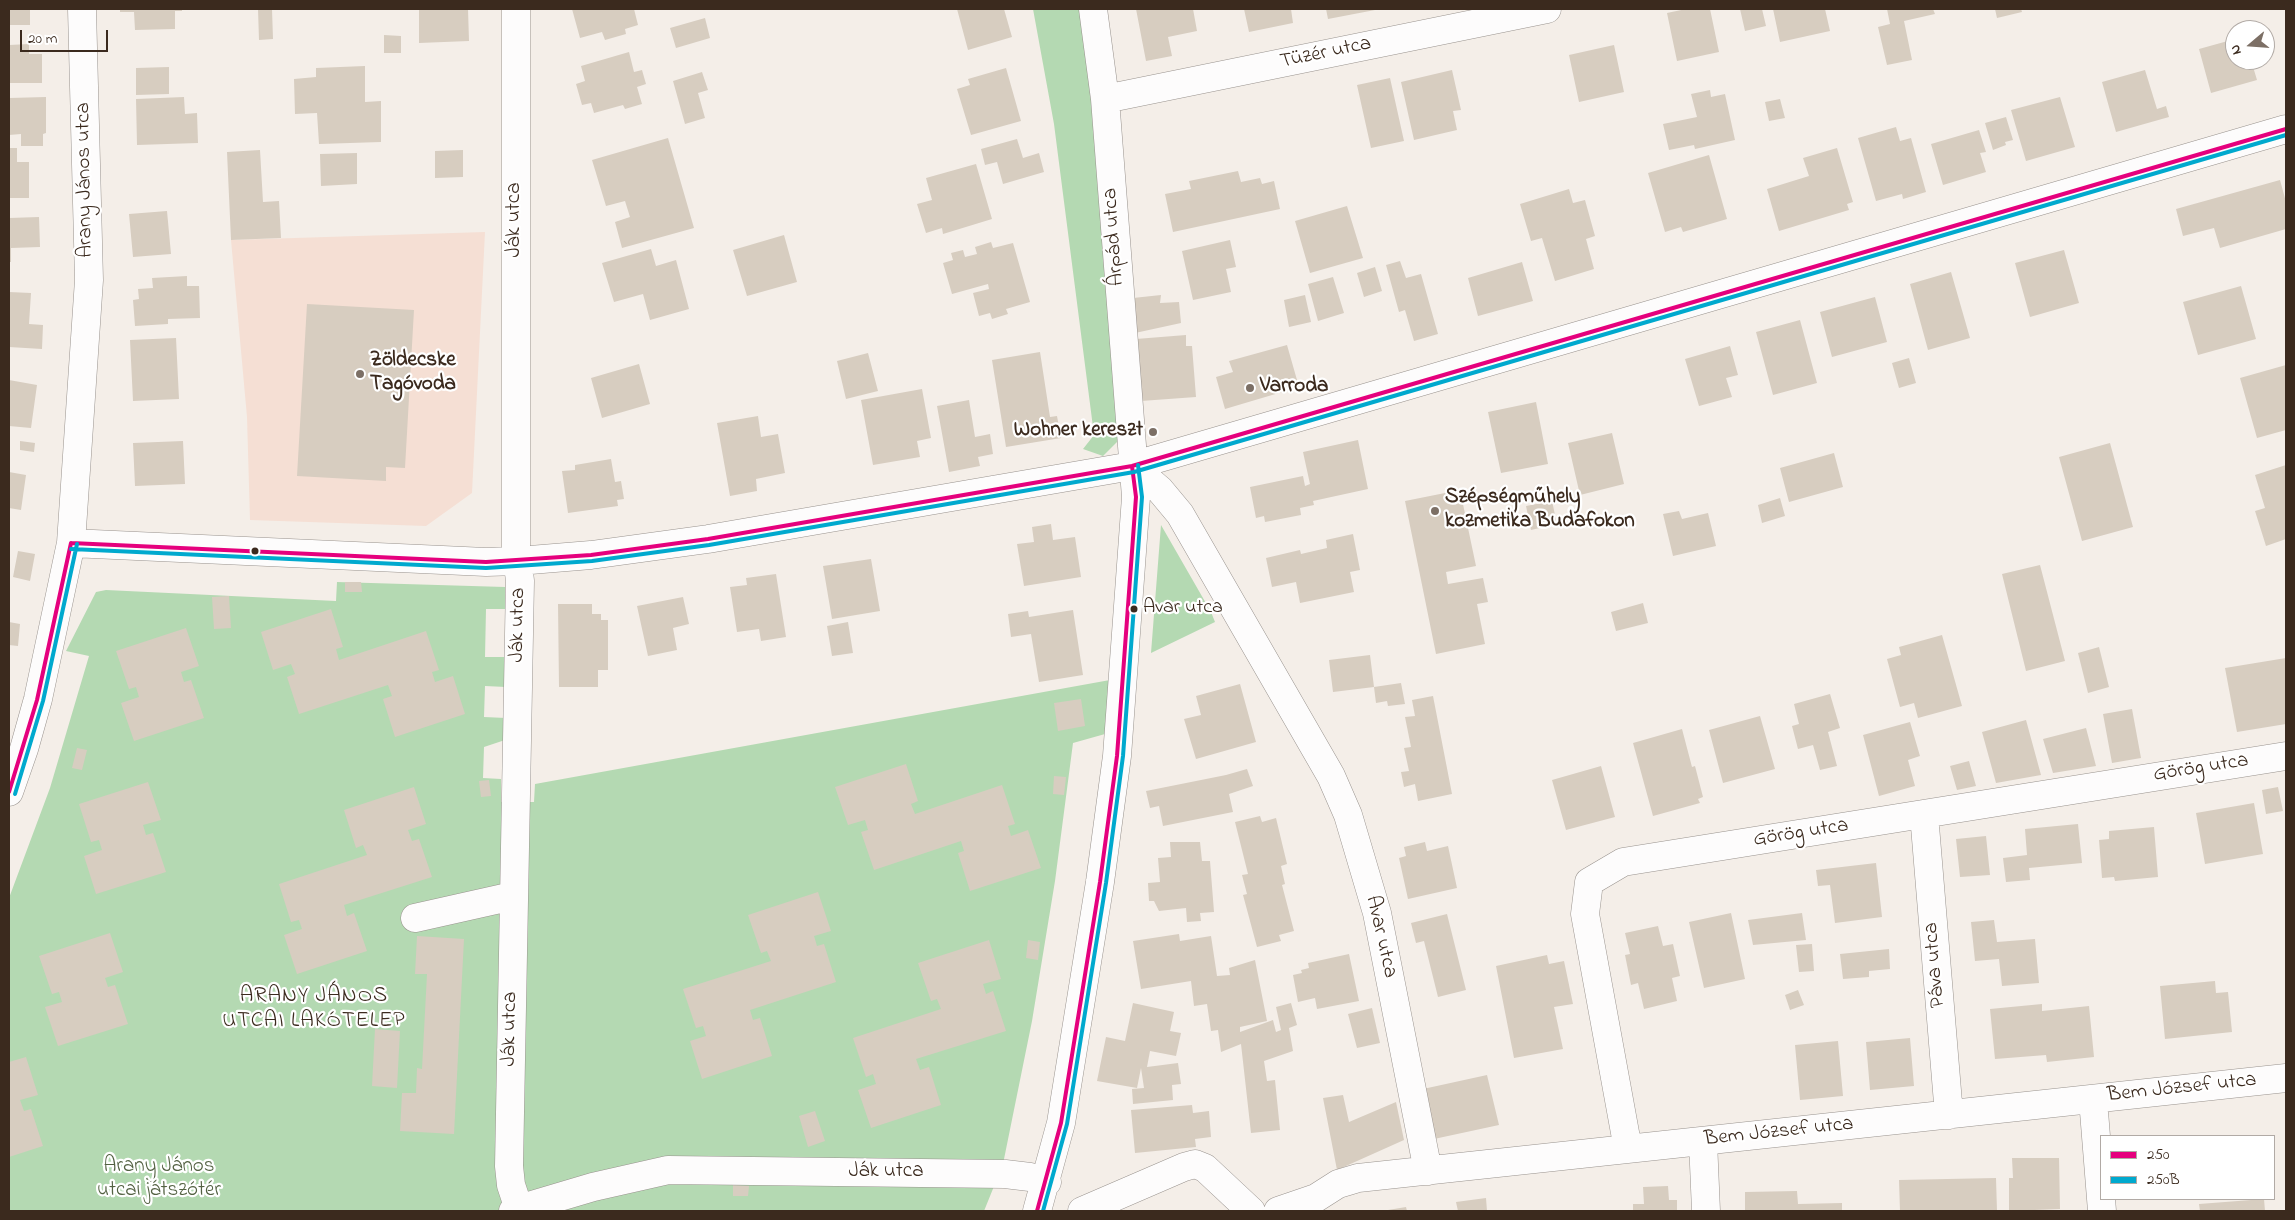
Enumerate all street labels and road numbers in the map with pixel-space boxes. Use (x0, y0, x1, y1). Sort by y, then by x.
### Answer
street label: Tüzér utca (1278, 32, 1374, 76)
street label: Arany János utca (72, 102, 100, 258)
street label: Ják utca (503, 183, 529, 257)
street label: Árpád utca (1099, 187, 1131, 287)
street label: Ják utca (506, 587, 532, 663)
street label: Görög utca (2152, 749, 2250, 789)
street label: Görög utca (1752, 814, 1850, 854)
street label: Avar utca (1358, 893, 1402, 981)
street label: Páva utca (1920, 921, 1952, 1009)
street label: Ják utca (498, 991, 524, 1067)
street label: Bem József utca (2106, 1069, 2258, 1109)
street label: Bem József utca (1703, 1113, 1855, 1153)
street label: Ják utca (849, 1160, 923, 1186)

